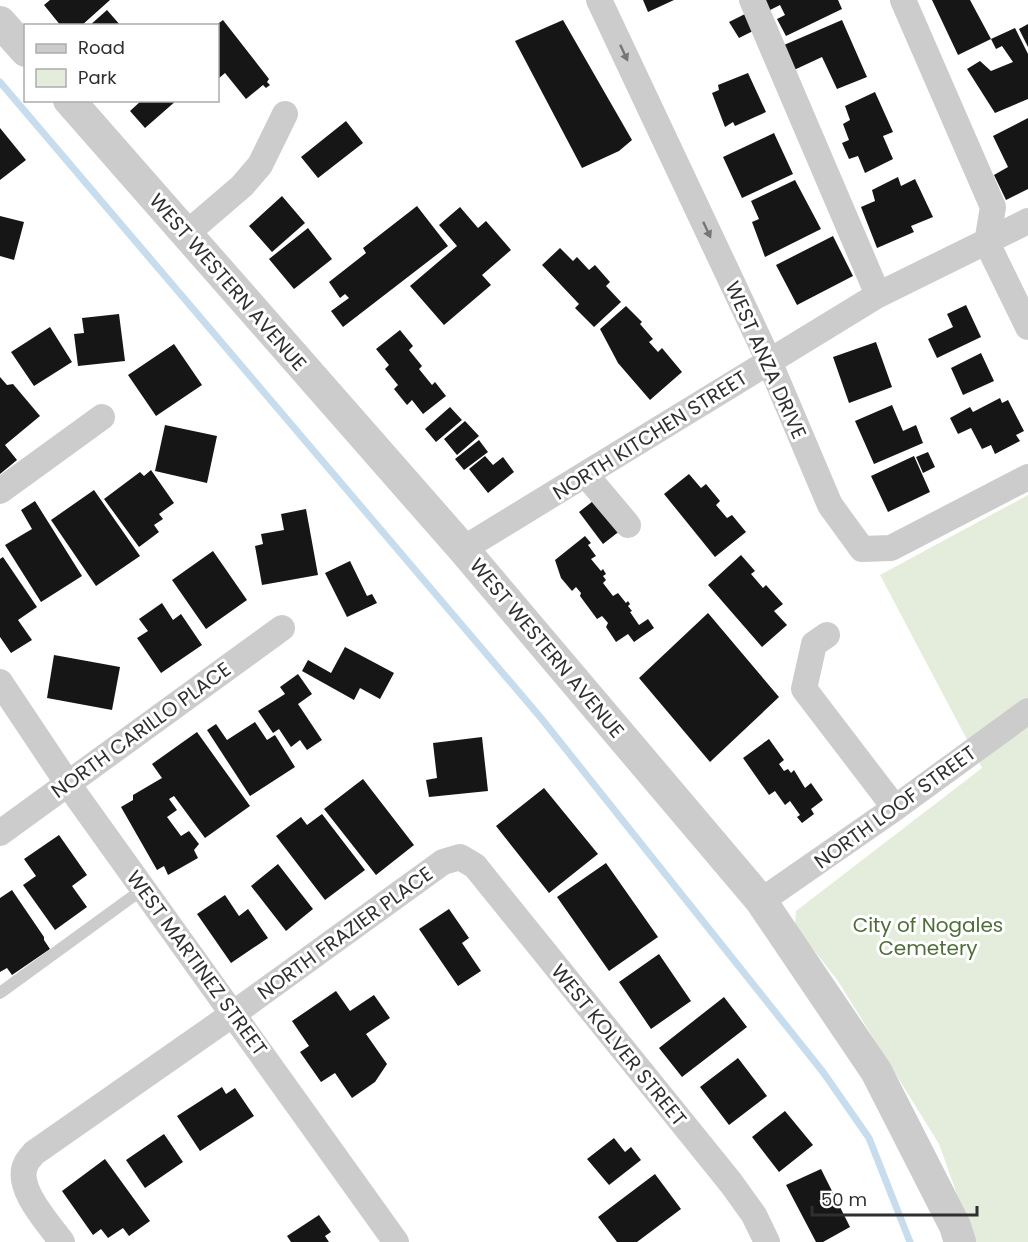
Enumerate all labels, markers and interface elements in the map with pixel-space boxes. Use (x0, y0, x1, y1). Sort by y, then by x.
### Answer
legend (24, 24, 219, 102)
text: Road (78, 35, 125, 60)
one-way arrow (620, 44, 629, 61)
text: Park (78, 65, 117, 90)
street label: WEST WESTERN AVENUE (143, 187, 313, 377)
one-way arrow (702, 221, 711, 238)
street label: WEST ANZA DRIVE (719, 277, 813, 443)
street label: NORTH KITCHEN STREET (547, 364, 753, 506)
street label: WEST WESTERN AVENUE (463, 552, 631, 744)
street label: NORTH CARILLO PLACE (46, 655, 236, 805)
street label: NORTH LOOF STREET (808, 739, 982, 875)
street label: NORTH FRAZIER PLACE (252, 860, 438, 1006)
street label: WEST MARTINEZ STREET (120, 865, 274, 1062)
park label: City of Nogales Cemetery (853, 911, 1003, 962)
street label: WEST KOLVER STREET (545, 958, 693, 1132)
scale bar (812, 1179, 977, 1217)
text: 50 m (821, 1187, 867, 1212)

